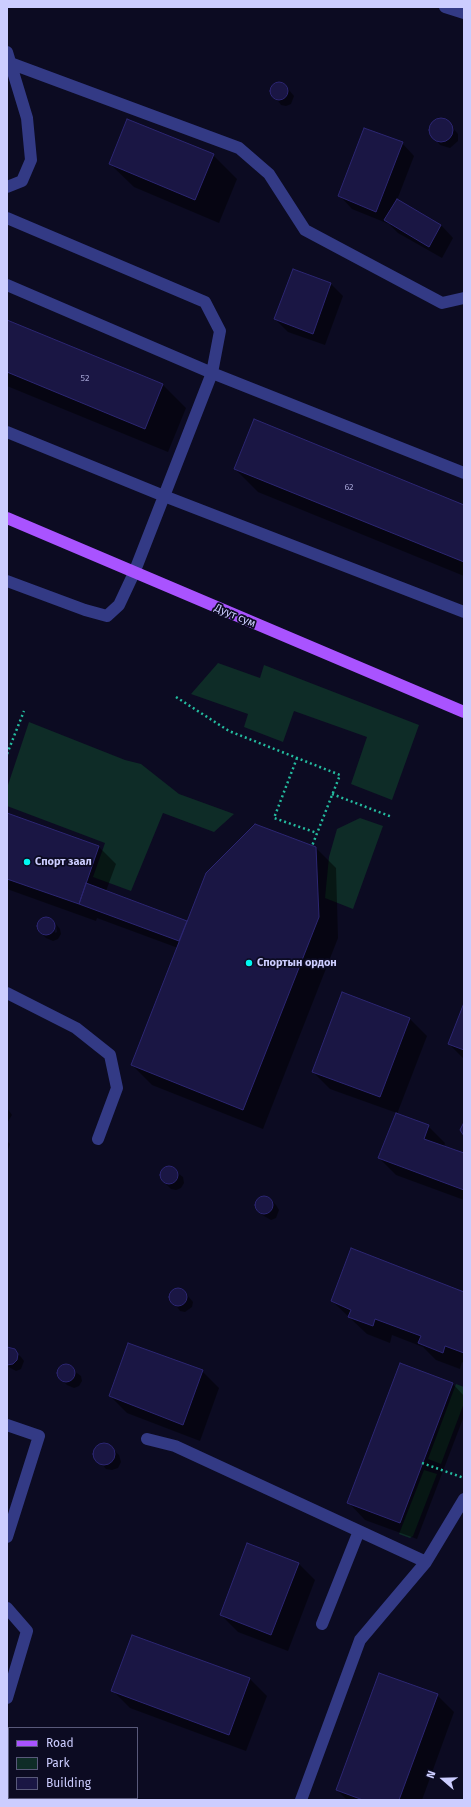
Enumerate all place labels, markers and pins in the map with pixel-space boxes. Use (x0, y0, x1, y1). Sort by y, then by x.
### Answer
place label: Спорт заал (35, 855, 92, 869)
marker: Спорт заал (22, 857, 32, 867)
place label: Спортын ордон (257, 956, 337, 970)
marker: Спортын ордон (244, 958, 254, 968)

